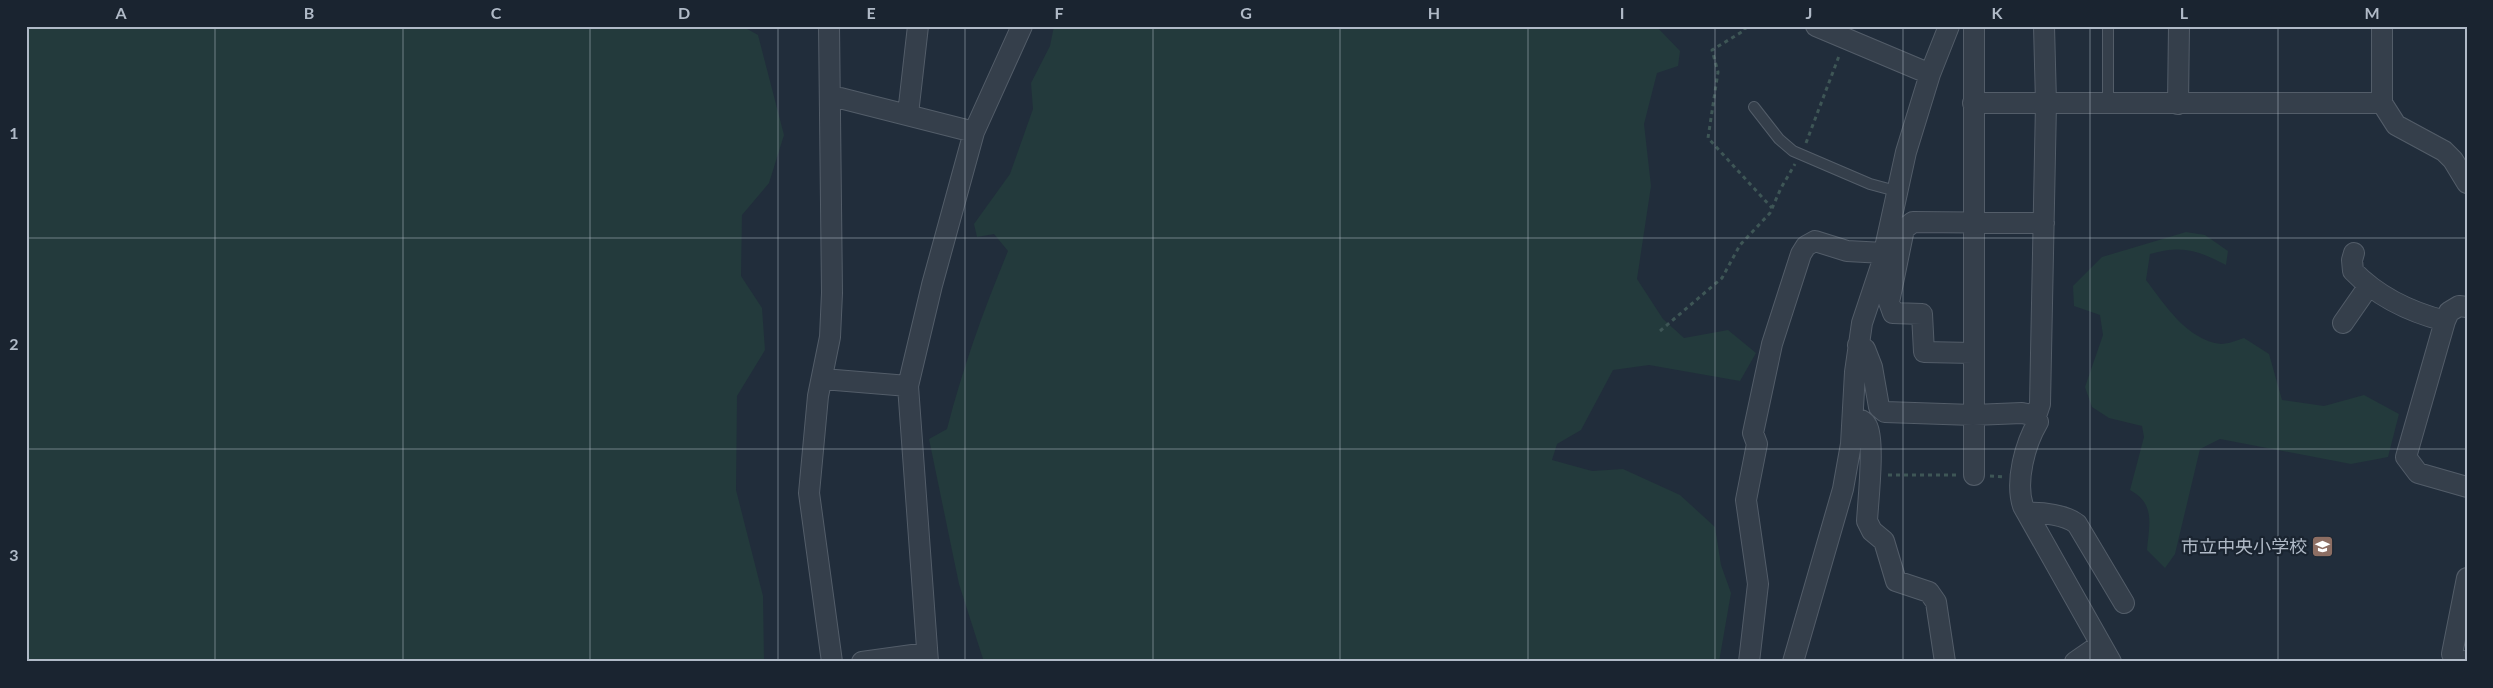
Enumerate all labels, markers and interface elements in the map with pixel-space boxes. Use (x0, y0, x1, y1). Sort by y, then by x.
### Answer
text: A (114, 3, 127, 22)
text: B (304, 3, 314, 22)
text: C (491, 3, 502, 22)
text: D (678, 3, 690, 22)
text: E (866, 3, 876, 22)
text: F (1054, 3, 1064, 22)
text: G (1240, 3, 1252, 22)
text: H (1428, 3, 1440, 22)
text: I (1620, 3, 1624, 22)
text: J (1806, 3, 1812, 22)
text: K (1992, 3, 2004, 22)
text: L (2180, 3, 2189, 22)
text: M (2364, 3, 2380, 22)
text: 1 (9, 123, 19, 142)
text: 2 (9, 334, 19, 353)
place label: 市立中央小学校 (2181, 535, 2307, 557)
school or university icon: 市立中央小学校 (2311, 535, 2335, 559)
text: 3 (9, 545, 19, 564)

